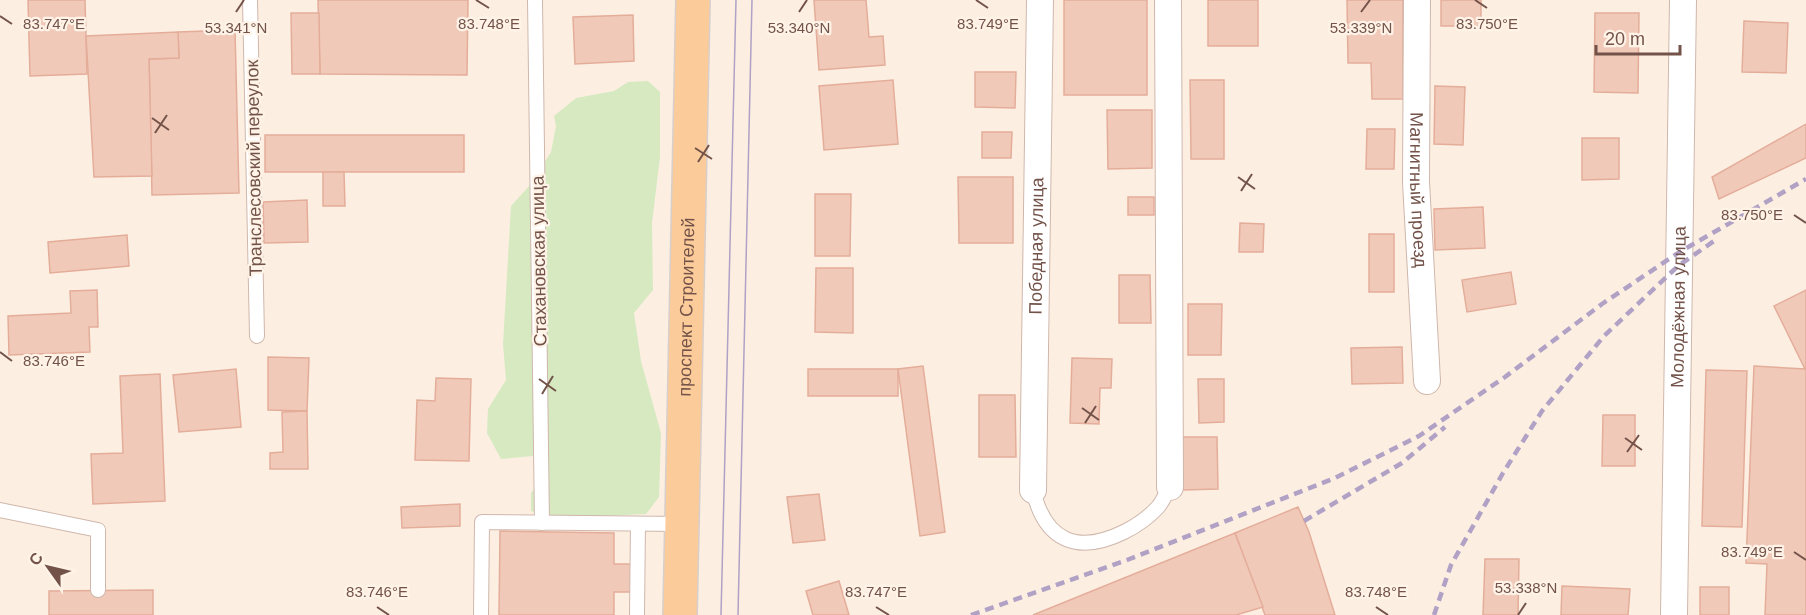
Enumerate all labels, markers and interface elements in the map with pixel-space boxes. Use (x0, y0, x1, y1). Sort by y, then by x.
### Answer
text: 83.747°E (23, 15, 85, 32)
text: 83.748°E (458, 15, 520, 32)
text: 83.749°E (957, 15, 1019, 32)
text: 83.750°E (1456, 15, 1518, 32)
scale bar (1596, 18, 1680, 56)
text: 53.341°N (205, 19, 267, 36)
text: 53.340°N (768, 19, 830, 36)
text: 53.339°N (1330, 19, 1392, 36)
text: 20 m (1605, 29, 1645, 49)
street label: Транслесовский переулок (242, 59, 266, 277)
street label: Магнитный проезд (1406, 112, 1431, 269)
street label: Стахановская улица (527, 175, 550, 347)
street label: Победная улица (1026, 176, 1047, 315)
text: 83.750°E (1721, 206, 1783, 223)
street label: проспект Строителей (675, 217, 698, 397)
street label: Молодёжная улица (1667, 225, 1690, 388)
text: 83.746°E (23, 352, 85, 369)
north arrow (18, 537, 78, 597)
text: 83.749°E (1721, 543, 1783, 560)
text: С (26, 549, 47, 568)
text: 53.338°N (1495, 579, 1557, 596)
text: 83.746°E (346, 583, 408, 600)
text: 83.747°E (845, 583, 907, 600)
text: 83.748°E (1345, 583, 1407, 600)

